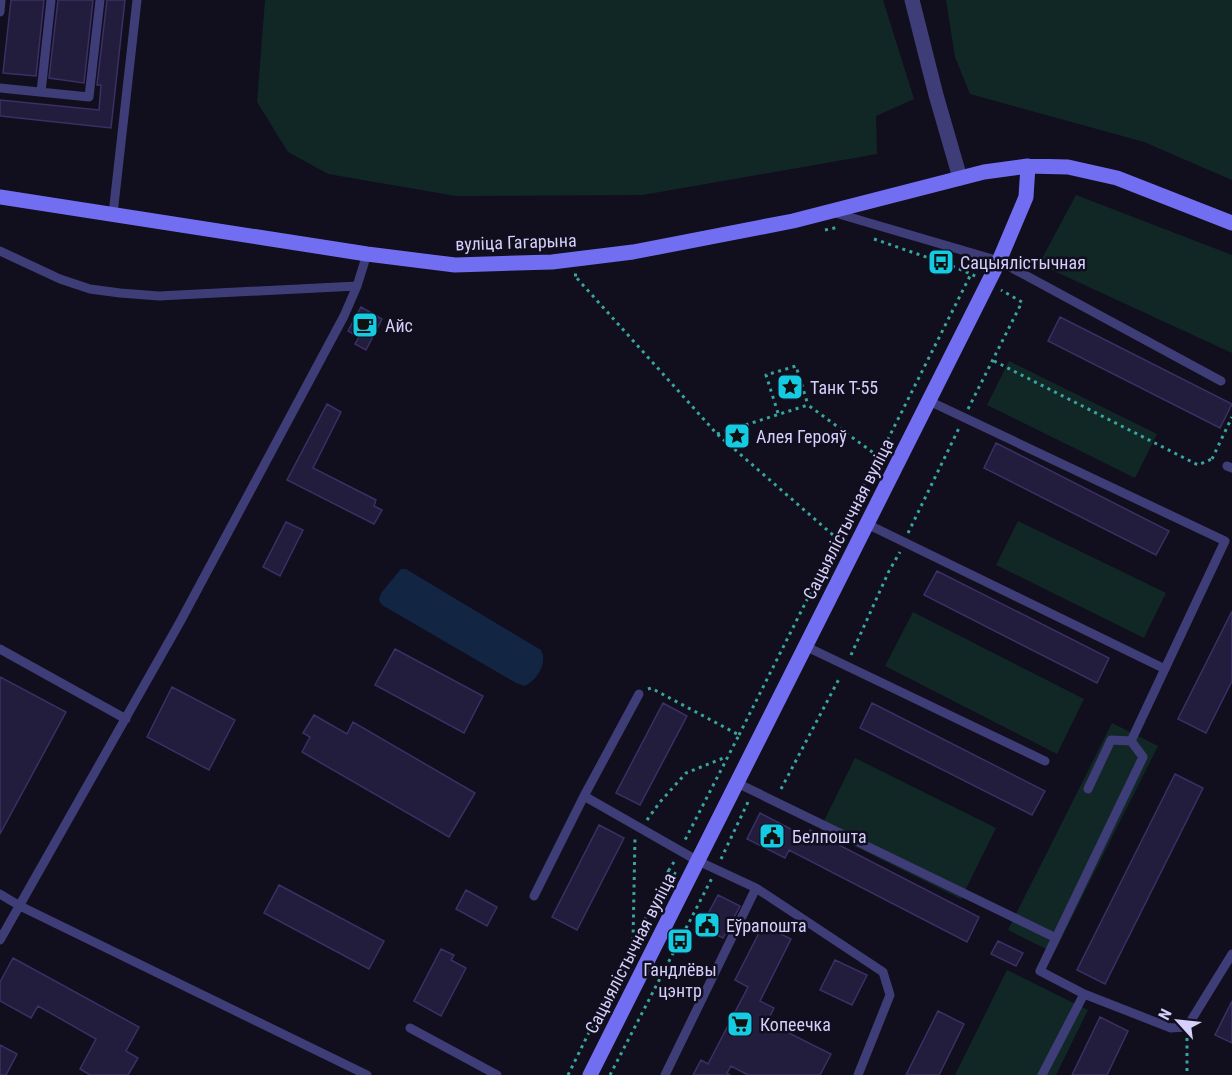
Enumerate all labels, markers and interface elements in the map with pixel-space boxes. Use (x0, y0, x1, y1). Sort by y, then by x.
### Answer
street label: вуліца Гагарына (455, 229, 577, 255)
bus stop icon: Сацыялістычная (926, 247, 956, 277)
place label: Сацыялістычная (960, 252, 1086, 273)
cafe icon: Айс (350, 310, 380, 340)
place label: Айс (385, 315, 413, 336)
place icon: Танк Т-55 (775, 372, 805, 402)
place label: Танк Т-55 (810, 377, 878, 398)
place icon: Алея Герояў (722, 421, 752, 451)
place label: Алея Герояў (756, 426, 847, 447)
street label: Сацыялістычная вуліца (798, 435, 898, 603)
public building icon: Белпошта (757, 821, 787, 851)
place label: Белпошта (792, 826, 867, 847)
street label: Сацыялістычная вуліца (580, 869, 680, 1037)
public building icon: Еўрапошта (692, 910, 722, 940)
place label: Еўрапошта (726, 915, 807, 936)
bus stop icon: Гандлёвы цэнтр (665, 926, 695, 956)
place label: Гандлёвы цэнтр (643, 959, 717, 1001)
north arrow (1148, 991, 1208, 1051)
text: N (1154, 1006, 1176, 1023)
supermarket icon: Копеечка (725, 1009, 755, 1039)
place label: Копеечка (760, 1014, 831, 1035)

